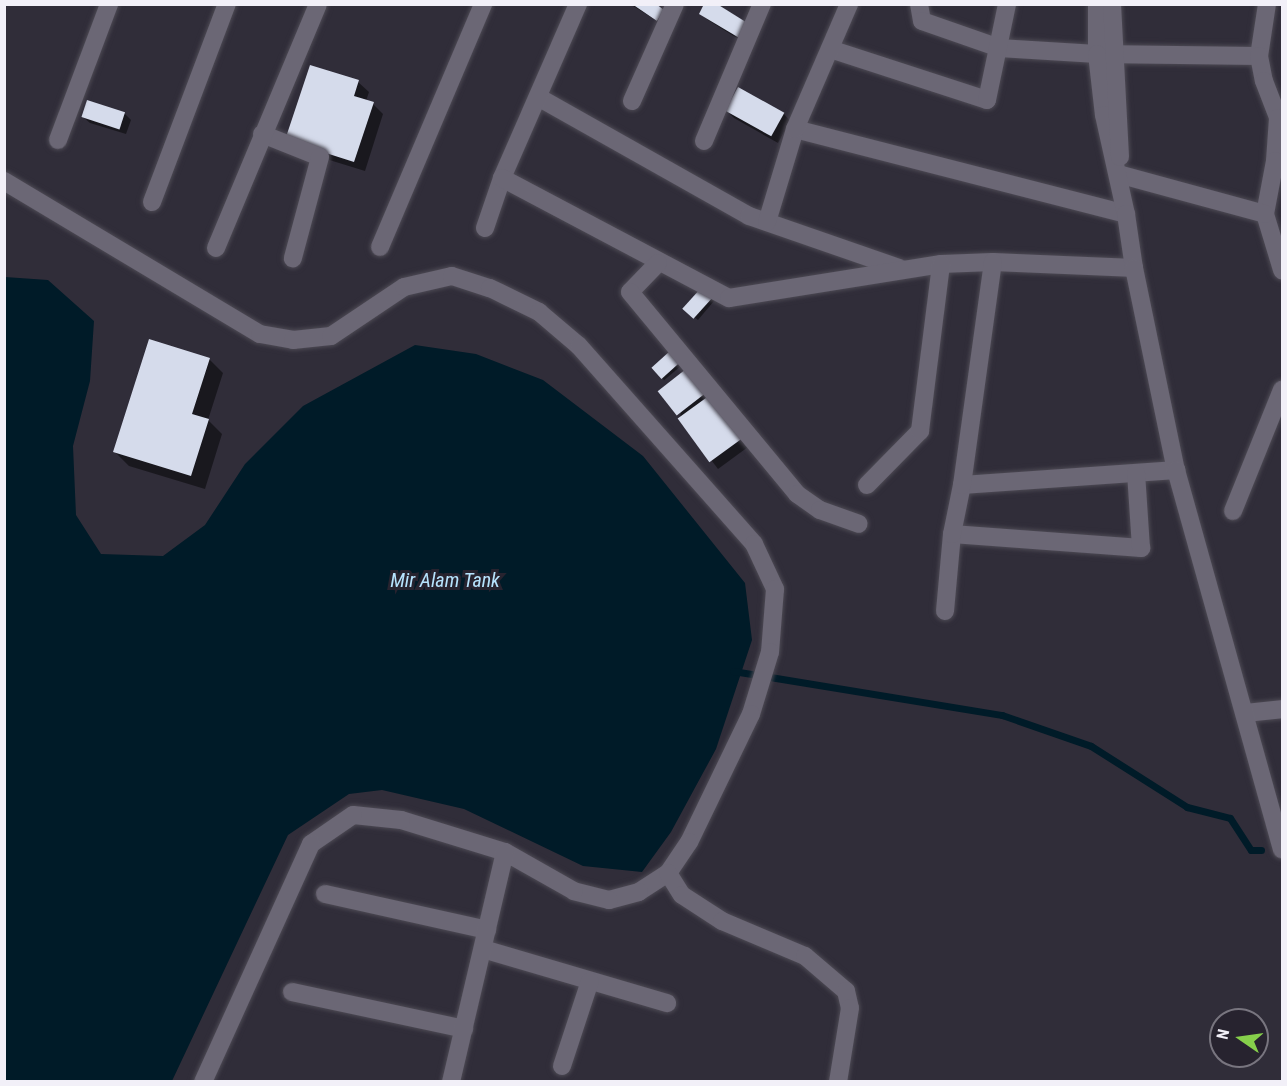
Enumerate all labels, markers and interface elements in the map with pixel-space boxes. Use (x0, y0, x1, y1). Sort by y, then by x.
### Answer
water label: Mir Alam Tank (390, 568, 500, 592)
north arrow (1209, 1008, 1269, 1068)
text: N (1213, 1027, 1233, 1041)

